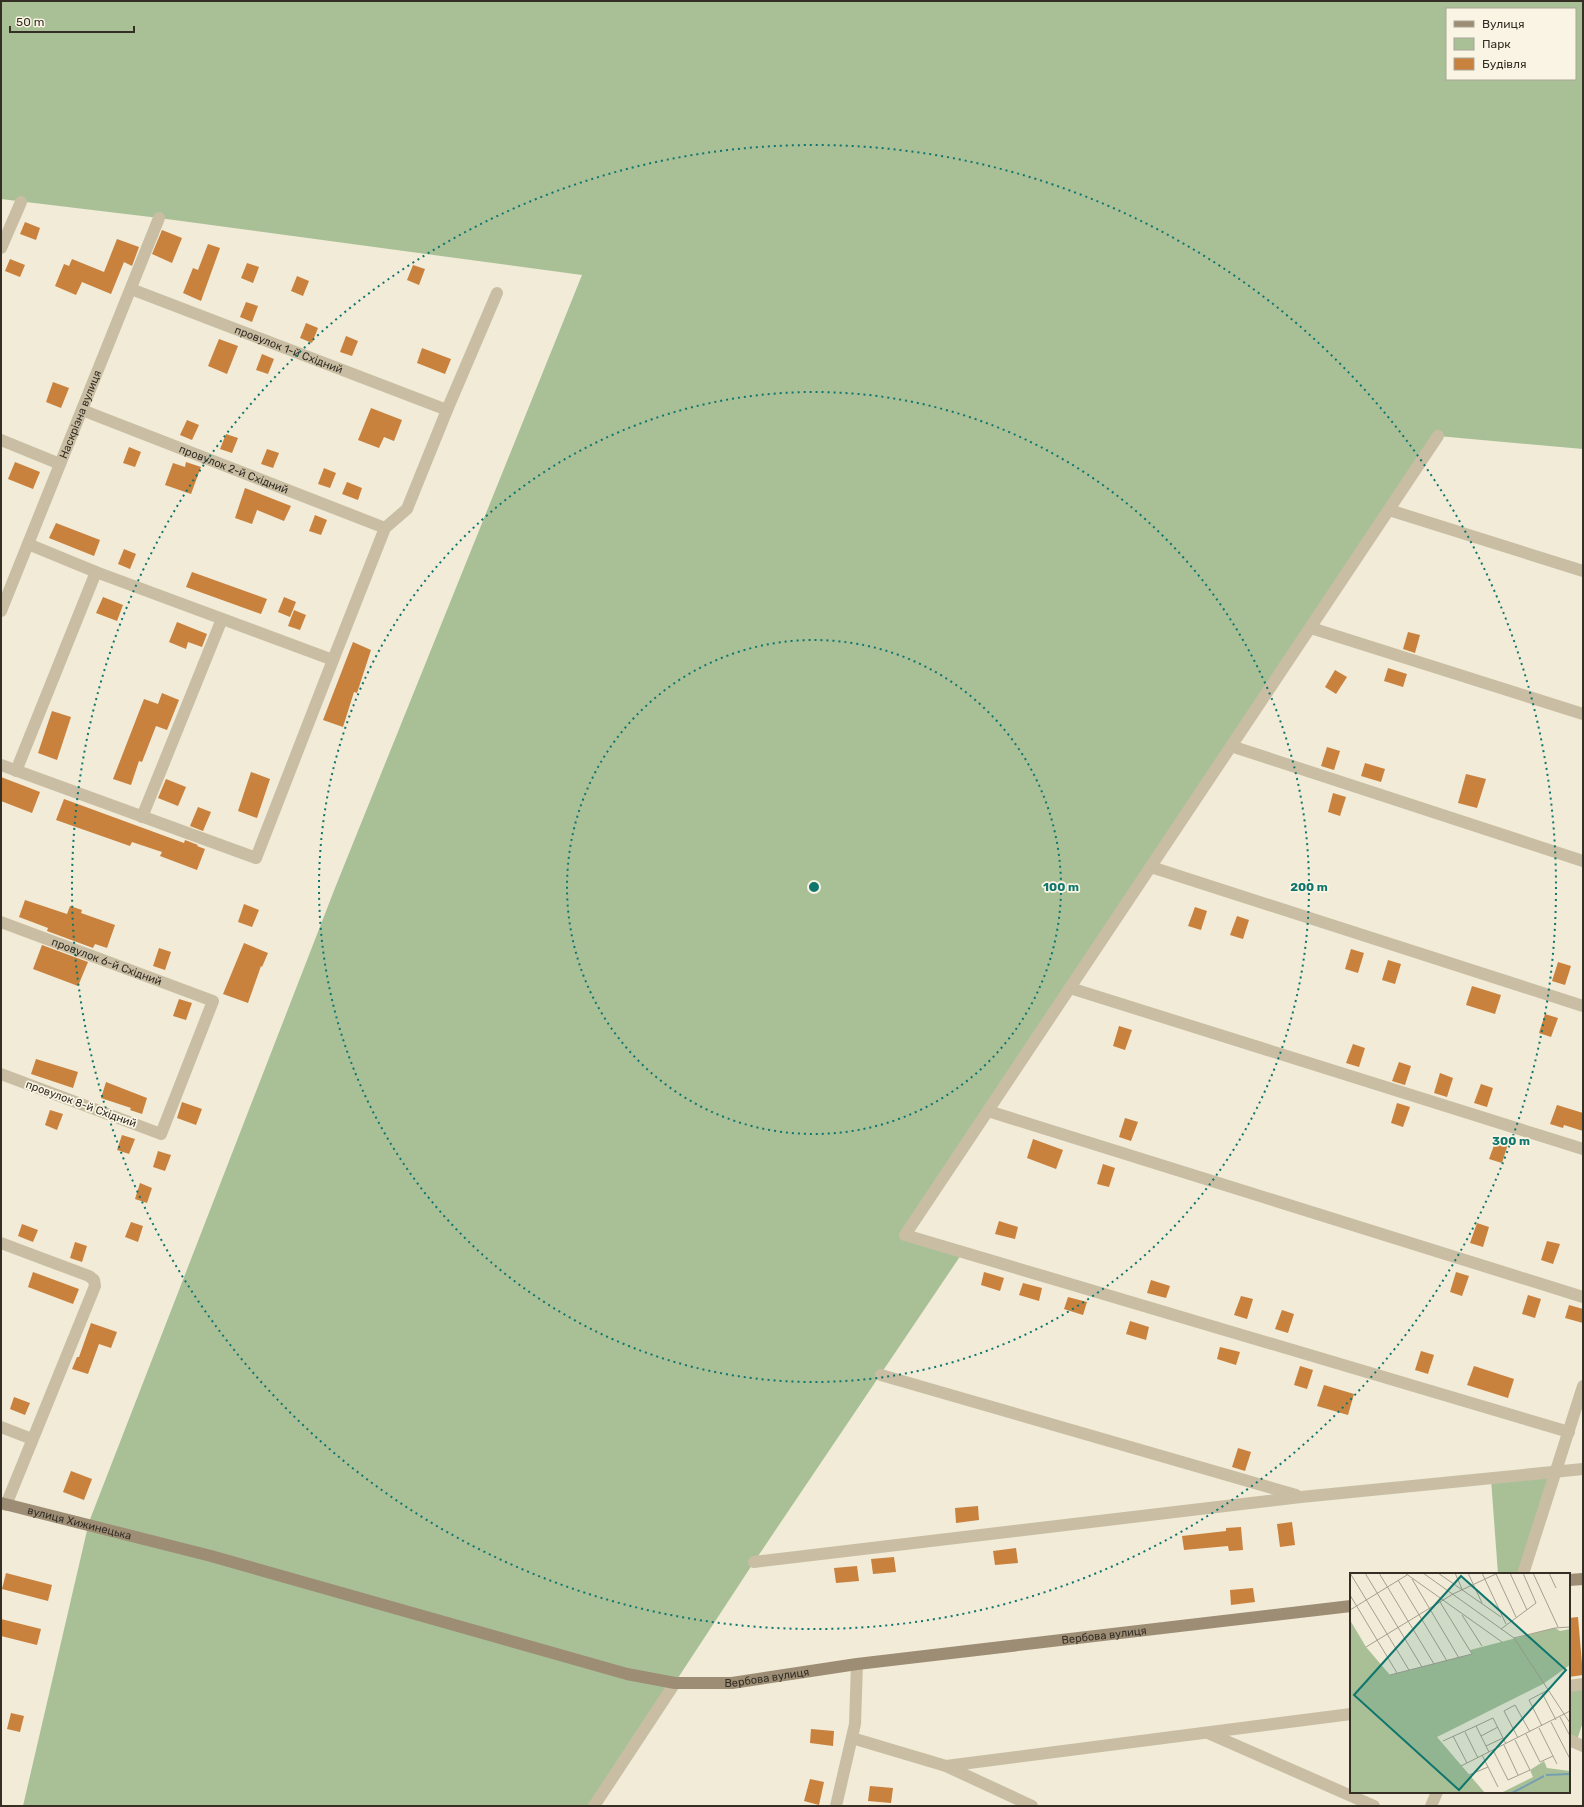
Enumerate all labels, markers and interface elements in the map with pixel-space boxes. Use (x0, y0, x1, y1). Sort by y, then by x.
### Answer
scale bar (10, 8, 134, 34)
legend (1446, 8, 1576, 80)
text: 50 m (16, 15, 44, 29)
text: Вулиця (1482, 17, 1524, 31)
text: Парк (1482, 37, 1511, 51)
text: Будівля (1482, 57, 1527, 71)
street label: провулок 1-й Східний (233, 323, 345, 376)
street label: Наскрізна вулиця (57, 368, 104, 460)
street label: провулок 2-й Східний (177, 442, 290, 496)
centre of rings (807, 880, 821, 894)
text: 100 m (1043, 880, 1079, 894)
text: 200 m (1290, 880, 1328, 894)
street label: провулок 6-й Східний (50, 935, 164, 988)
street label: провулок 8-й Східний (24, 1078, 138, 1130)
text: 300 m (1492, 1134, 1530, 1148)
street label: вулиця Хижинецька (26, 1503, 133, 1542)
inset map (1350, 1573, 1570, 1793)
street label: Вербова вулиця (1061, 1624, 1147, 1646)
street label: Вербова вулиця (724, 1665, 810, 1690)

